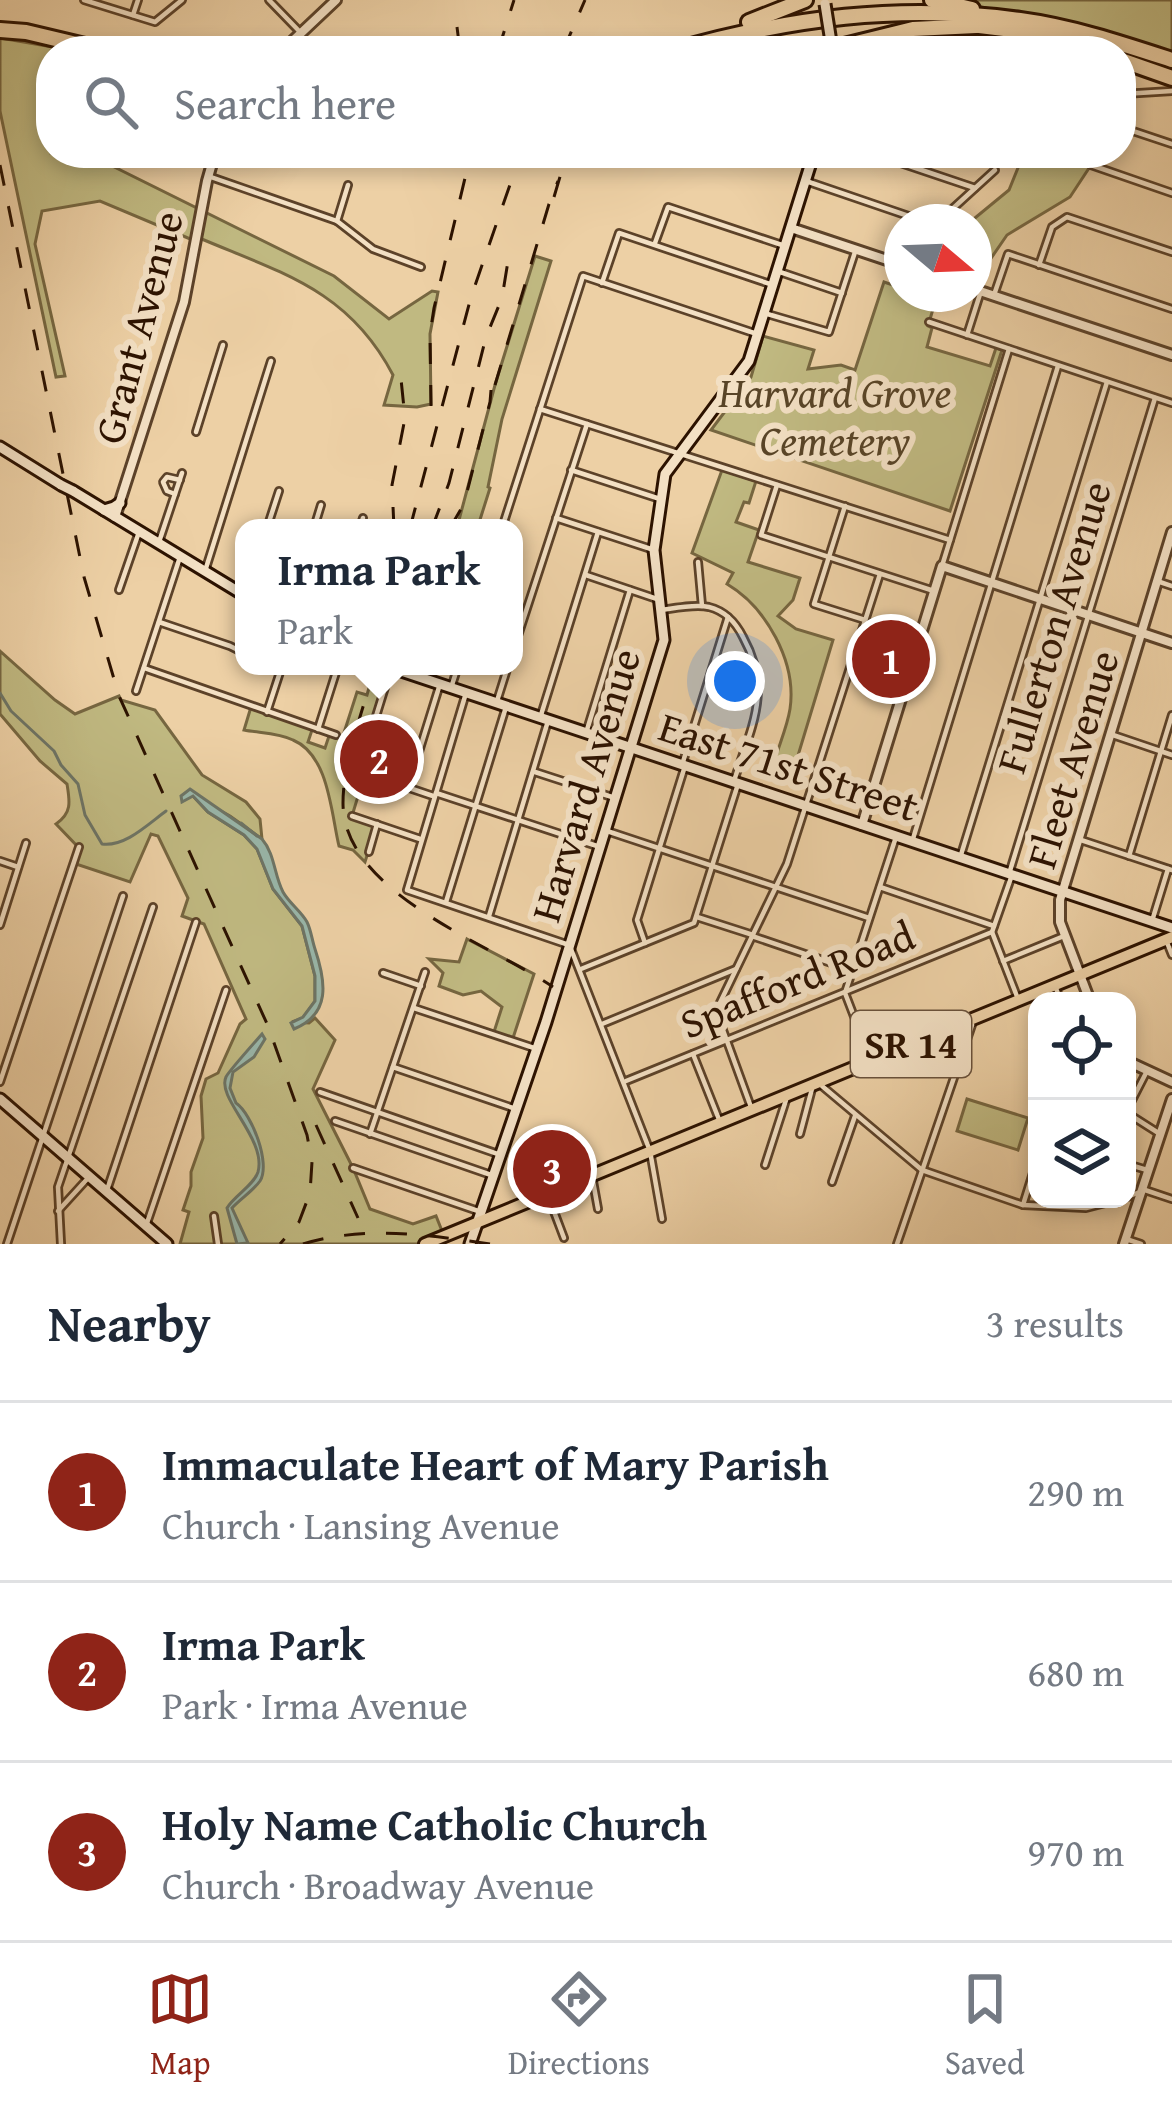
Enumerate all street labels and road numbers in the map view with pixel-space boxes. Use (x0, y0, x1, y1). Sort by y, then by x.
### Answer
street label: Grant Avenue (77, 204, 198, 450)
street label: Fullerton Avenue (979, 474, 1126, 780)
street label: Harvard Avenue (514, 641, 655, 929)
street label: Fleet Avenue (1009, 642, 1134, 875)
street label: East 71st Street (652, 695, 927, 836)
street label: Spafford Road (670, 904, 924, 1053)
road number: SR 14 (851, 1011, 971, 1077)

